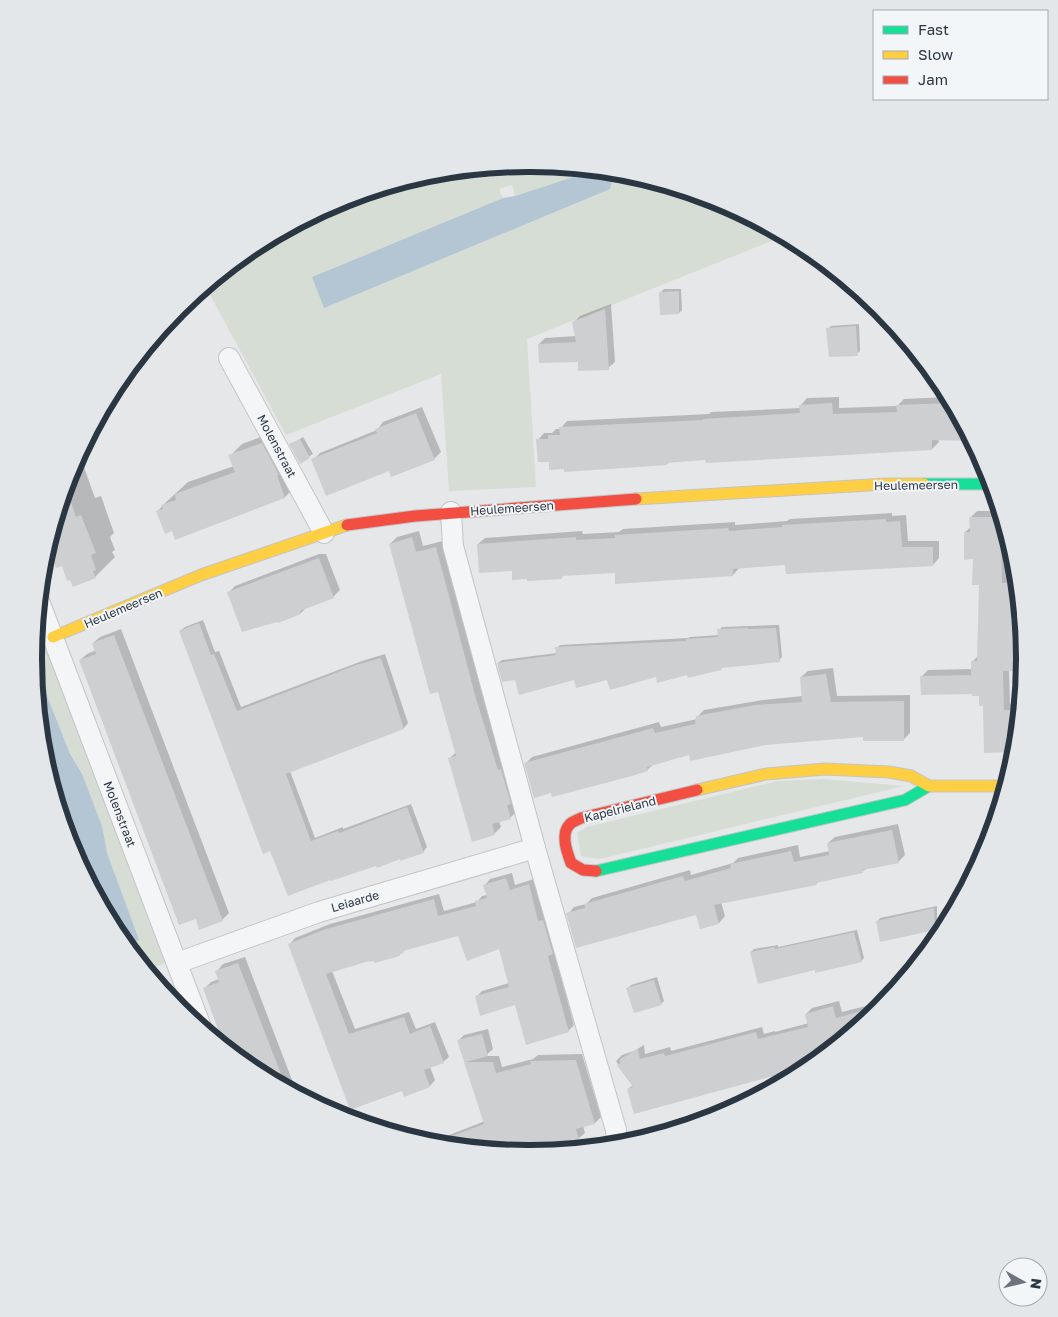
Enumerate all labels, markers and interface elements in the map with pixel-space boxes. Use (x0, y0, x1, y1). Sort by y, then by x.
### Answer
legend (873, 10, 1048, 100)
text: Fast (918, 20, 949, 38)
text: Slow (918, 45, 953, 63)
text: Jam (918, 70, 948, 88)
street label: Molenstraat (254, 412, 300, 480)
street label: Heulemeersen (874, 477, 958, 493)
street label: Heulemeersen (470, 498, 554, 518)
street label: Heulemeersen (81, 585, 165, 631)
street label: Molenstraat (101, 779, 140, 849)
street label: Kapelrieland (583, 793, 657, 825)
street label: Leiaarde (329, 887, 381, 915)
north arrow (998, 1257, 1048, 1307)
text: N (1027, 1277, 1046, 1290)

